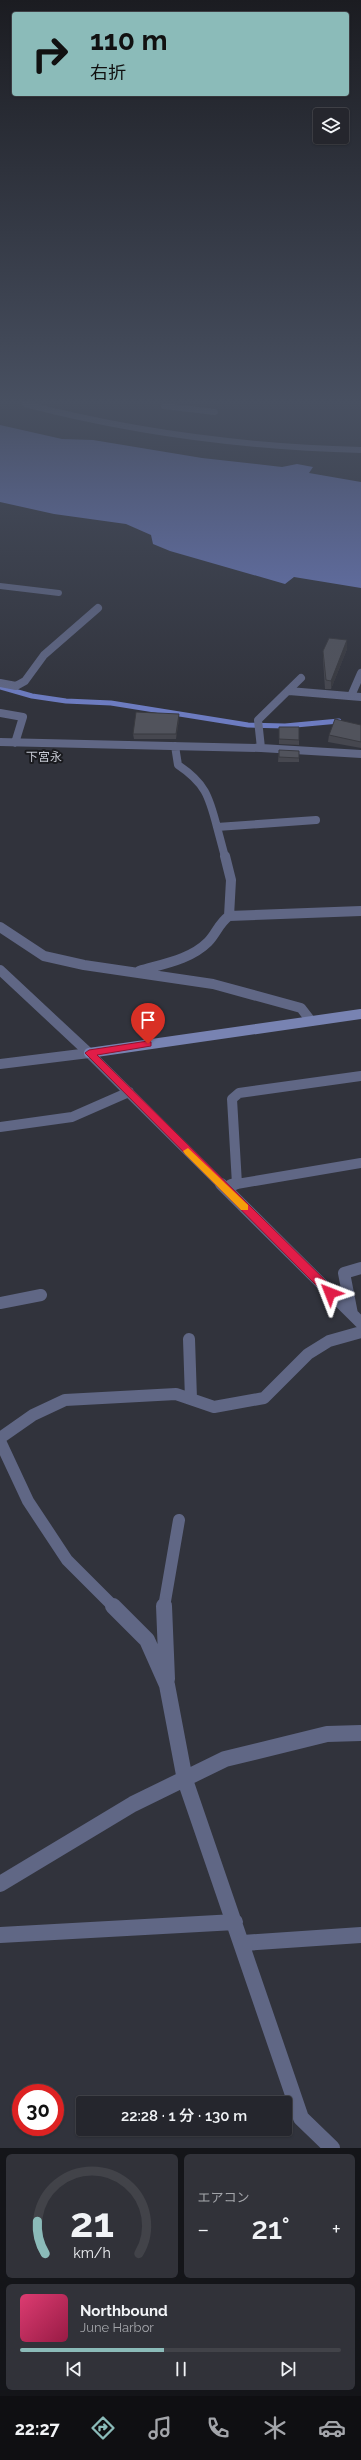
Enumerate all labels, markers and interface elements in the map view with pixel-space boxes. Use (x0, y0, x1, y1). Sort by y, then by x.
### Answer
text: 110 m (90, 24, 168, 57)
icon: right (24, 28, 76, 80)
text: 右折 (90, 62, 126, 83)
map controls (313, 108, 349, 144)
button: layers (313, 108, 349, 144)
district label: 下宮永 (26, 750, 62, 764)
pin (131, 1003, 165, 1044)
icon: arrive (137, 1009, 159, 1031)
position arrow (309, 1272, 351, 1314)
speed limit sign: 30 (12, 2084, 64, 2136)
text: 22:28 · 1 分 · 130 m (121, 2107, 247, 2125)
text: エアコン (198, 2190, 250, 2205)
text: 21 (70, 2198, 114, 2247)
text: 21° (251, 2211, 290, 2246)
text: − (198, 2216, 209, 2242)
text: + (332, 2216, 341, 2242)
text: km/h (73, 2245, 111, 2261)
text: Northbound (80, 2302, 168, 2320)
text: June Harbor (80, 2320, 154, 2335)
icon: previous (63, 2358, 85, 2380)
icon: pause (170, 2358, 192, 2380)
icon: next (277, 2358, 299, 2380)
icon: directions (89, 2414, 117, 2442)
icon: music (146, 2414, 174, 2442)
icon: phone (204, 2414, 232, 2442)
icon: climate (261, 2414, 289, 2442)
icon: car (318, 2414, 346, 2442)
text: 22:27 (15, 2418, 60, 2439)

